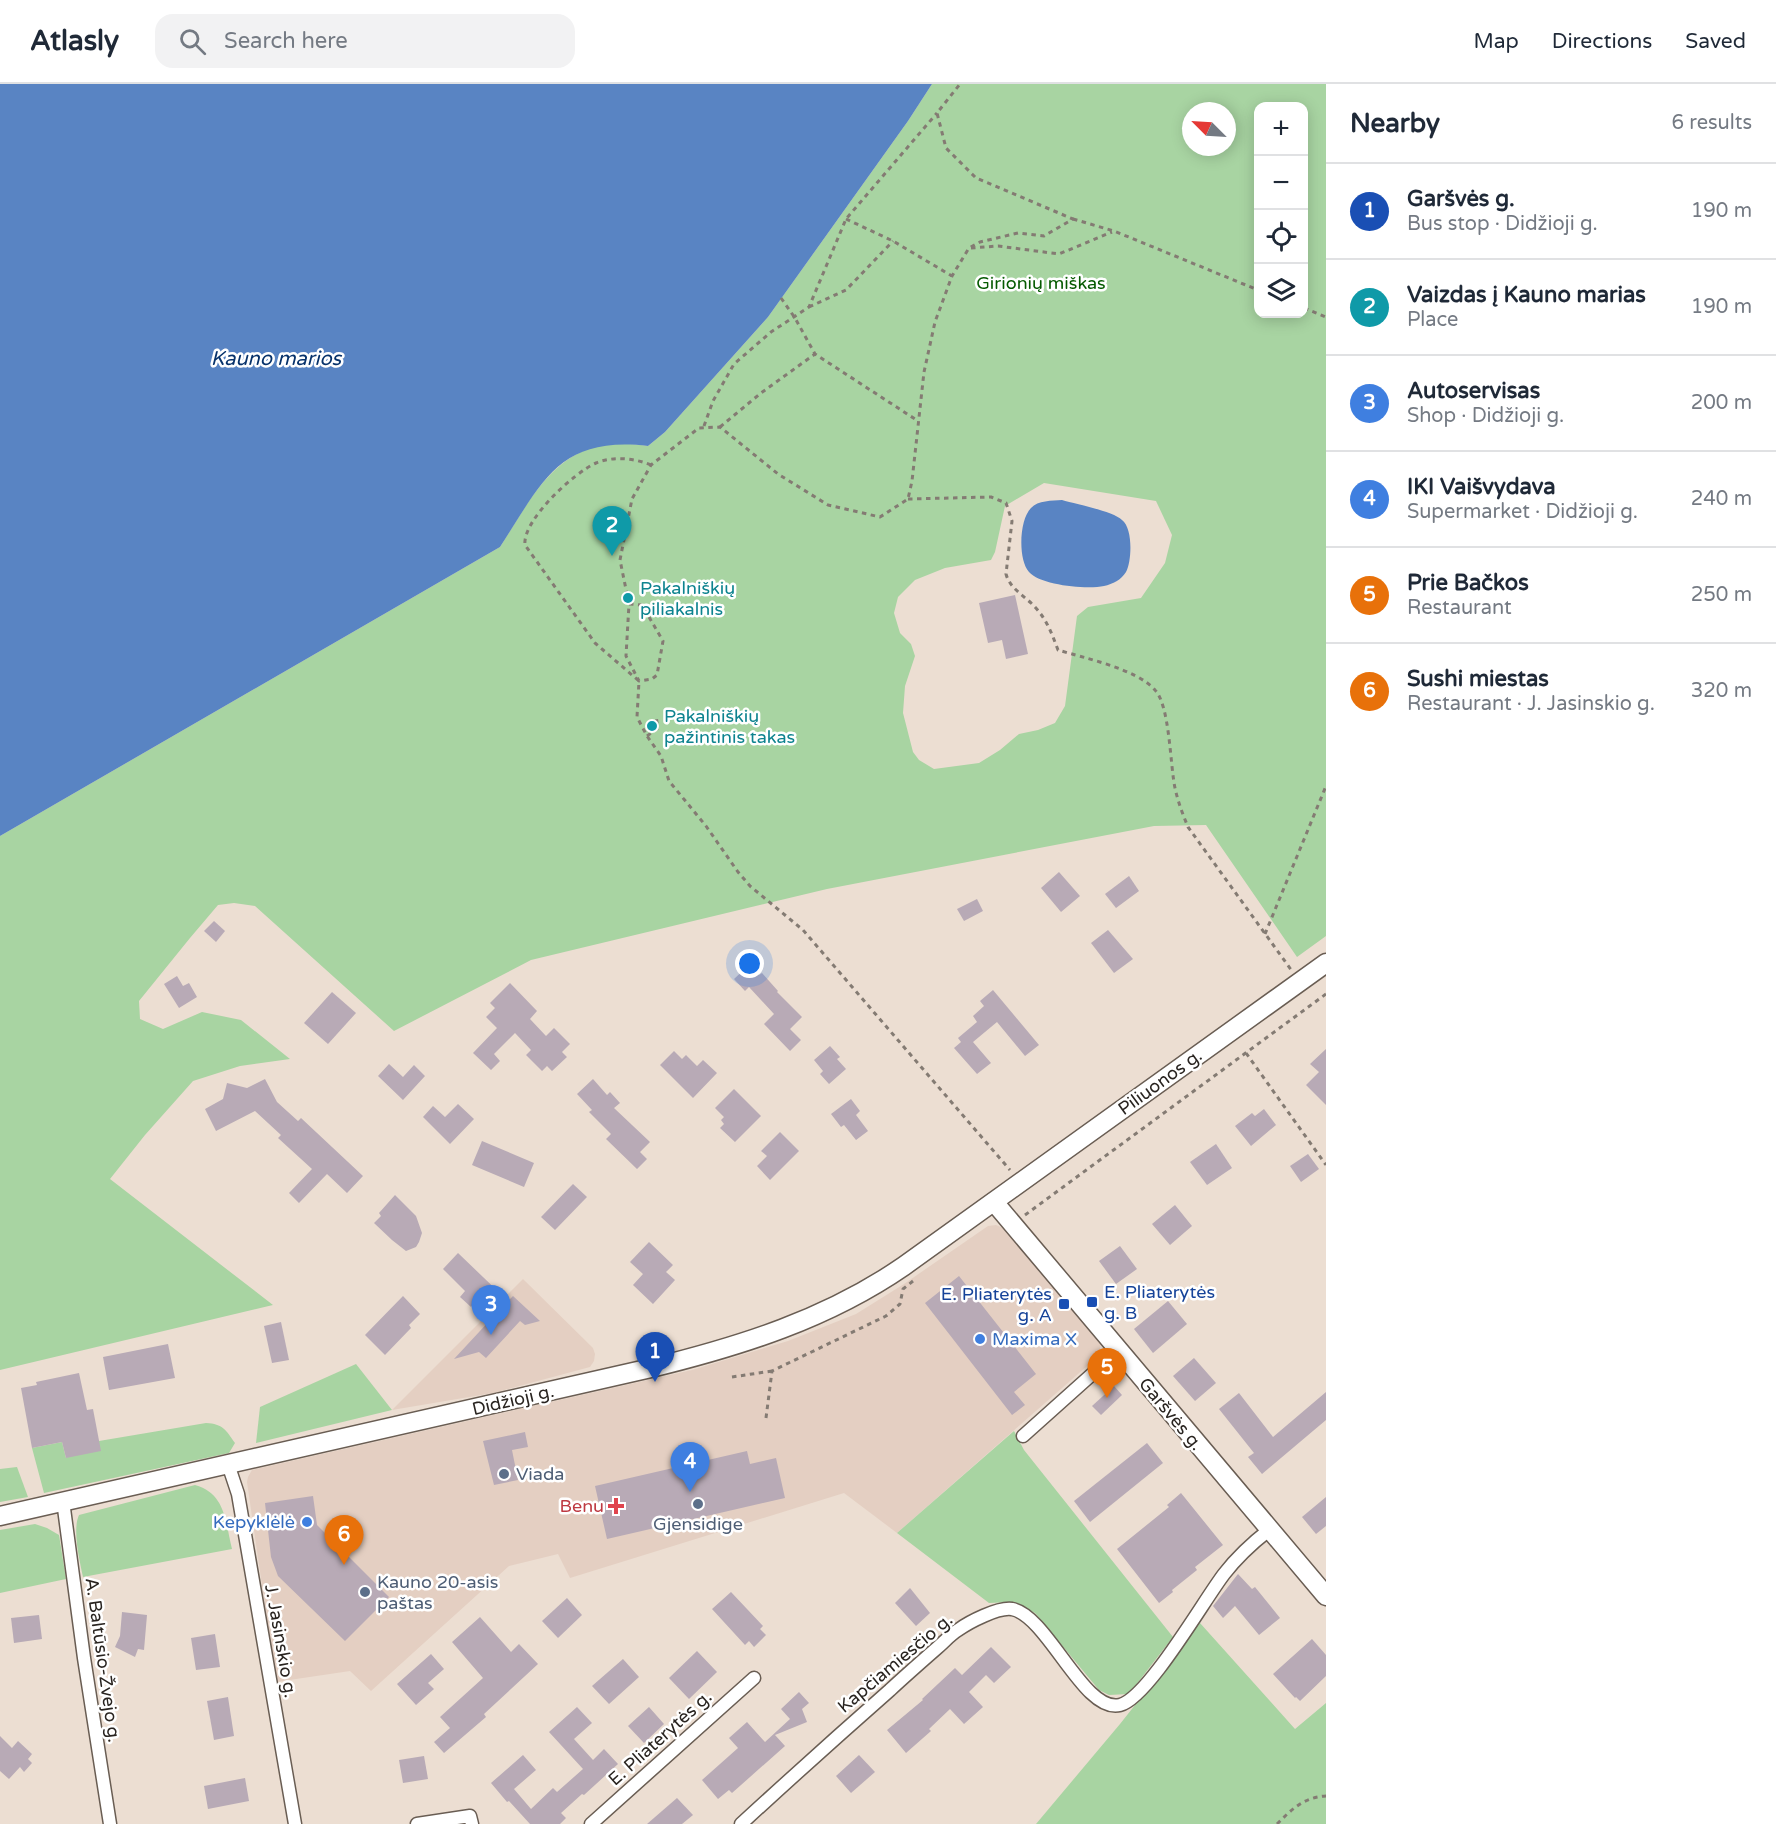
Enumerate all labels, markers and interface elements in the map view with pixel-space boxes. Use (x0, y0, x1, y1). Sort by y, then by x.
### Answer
search box (155, 14, 575, 68)
text: Atlasly (30, 24, 119, 58)
icon: search (176, 25, 209, 58)
text: Search here (224, 28, 348, 54)
text: Map (1473, 29, 1519, 54)
text: Directions (1552, 29, 1652, 54)
text: Saved (1685, 29, 1746, 54)
north arrow (1182, 102, 1236, 156)
map controls (1254, 102, 1308, 318)
button: + (1254, 102, 1308, 156)
text: Nearby (1350, 108, 1440, 139)
text: 6 results (1672, 111, 1752, 135)
button: − (1254, 156, 1308, 210)
text: Garšvės g. (1407, 186, 1515, 212)
text: 1 (1363, 199, 1376, 223)
text: 190 m (1691, 199, 1752, 223)
button: locate (1254, 210, 1308, 264)
text: Bus stop · Didžioji g. (1407, 212, 1598, 236)
button: layers (1254, 264, 1308, 318)
park label: Girionių miškas (976, 272, 1106, 294)
text: Vaizdas į Kauno marias (1407, 282, 1646, 308)
text: 2 (1363, 295, 1376, 319)
text: 190 m (1691, 295, 1752, 319)
text: Place (1407, 308, 1458, 332)
water label: Kauno marios (211, 347, 343, 371)
text: Autoservisas (1407, 378, 1540, 404)
text: 3 (1363, 391, 1376, 415)
text: 200 m (1691, 391, 1752, 415)
text: Shop · Didžioji g. (1407, 404, 1564, 428)
text: IKI Vaišvydava (1407, 474, 1556, 500)
text: 4 (1363, 487, 1376, 511)
text: 240 m (1691, 487, 1752, 511)
text: Supermarket · Didžioji g. (1407, 500, 1638, 524)
pin: 2 (592, 506, 632, 556)
text: Prie Bačkos (1407, 570, 1529, 596)
place label: Pakalniškių piliakalnis (640, 577, 735, 620)
text: 5 (1363, 583, 1376, 607)
text: 250 m (1691, 583, 1752, 607)
marker: Pakalniškių piliakalnis (621, 591, 635, 605)
text: Restaurant (1407, 596, 1512, 620)
text: Sushi miestas (1407, 666, 1549, 692)
text: 6 (1363, 679, 1376, 703)
text: 320 m (1691, 679, 1752, 703)
text: Restaurant · J. Jasinskio g. (1407, 692, 1655, 716)
place label: Pakalniškių pažintinis takas (664, 705, 795, 748)
marker: Pakalniškių pažintinis takas (645, 719, 659, 733)
your location (735, 949, 764, 978)
street label: Piliuonos g. (1114, 1044, 1206, 1120)
place label: E. Pliaterytės g. B (1104, 1281, 1215, 1324)
place label: E. Pliaterytės g. A (941, 1283, 1052, 1326)
pin: 3 (472, 1286, 510, 1335)
marker: E. Pliaterytės g. B (1085, 1295, 1099, 1309)
marker: E. Pliaterytės g. A (1057, 1297, 1071, 1311)
place label: Maxima X (992, 1328, 1077, 1350)
pin: 1 (636, 1332, 674, 1382)
marker: Maxima X (973, 1332, 987, 1346)
pin: 5 (1088, 1348, 1126, 1398)
street label: Garšvės g. (1134, 1373, 1208, 1455)
street label: Didžioji g. (470, 1380, 556, 1420)
pin: 4 (670, 1442, 710, 1492)
place label: Viada (516, 1463, 564, 1485)
marker: Viada (497, 1467, 511, 1481)
place label: Benu (560, 1495, 604, 1517)
marker: Gjensidige (691, 1497, 705, 1511)
marker: Benu (609, 1499, 623, 1513)
place label: Kepyklėlė (213, 1511, 295, 1533)
place label: Gjensidige (653, 1513, 743, 1535)
marker: Kepyklėlė (300, 1515, 314, 1529)
pin: 6 (324, 1516, 364, 1565)
place label: Kauno 20-asis paštas (377, 1571, 498, 1614)
street label: A. Baltūsio-Žvejo g. (81, 1576, 125, 1744)
street label: J. Jasinskio g. (260, 1582, 302, 1700)
marker: Kauno 20-asis paštas (358, 1585, 372, 1599)
street label: Kapčiamiesčio g. (833, 1609, 957, 1717)
street label: E. Pliaterytės g. (604, 1686, 716, 1790)

